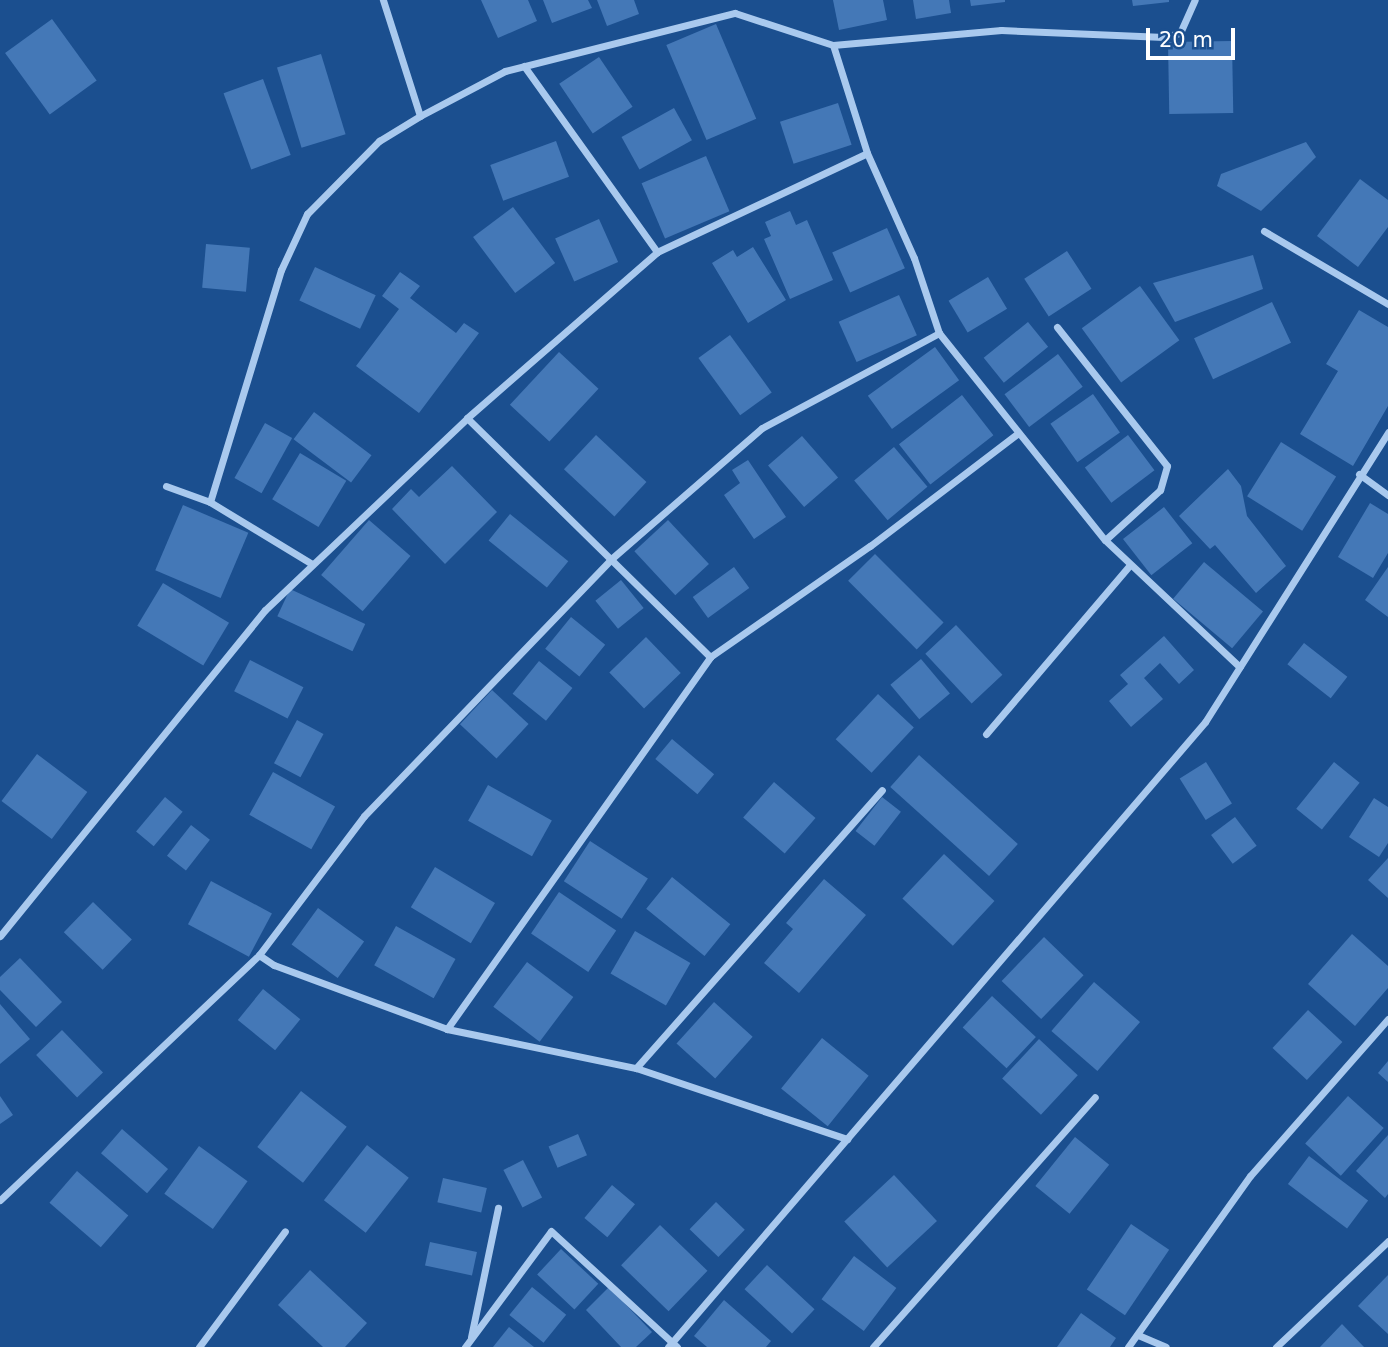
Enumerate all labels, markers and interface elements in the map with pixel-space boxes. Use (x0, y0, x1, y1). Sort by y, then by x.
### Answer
scale bar (1150, 14, 1239, 58)
text: 20 m (1159, 28, 1213, 52)

